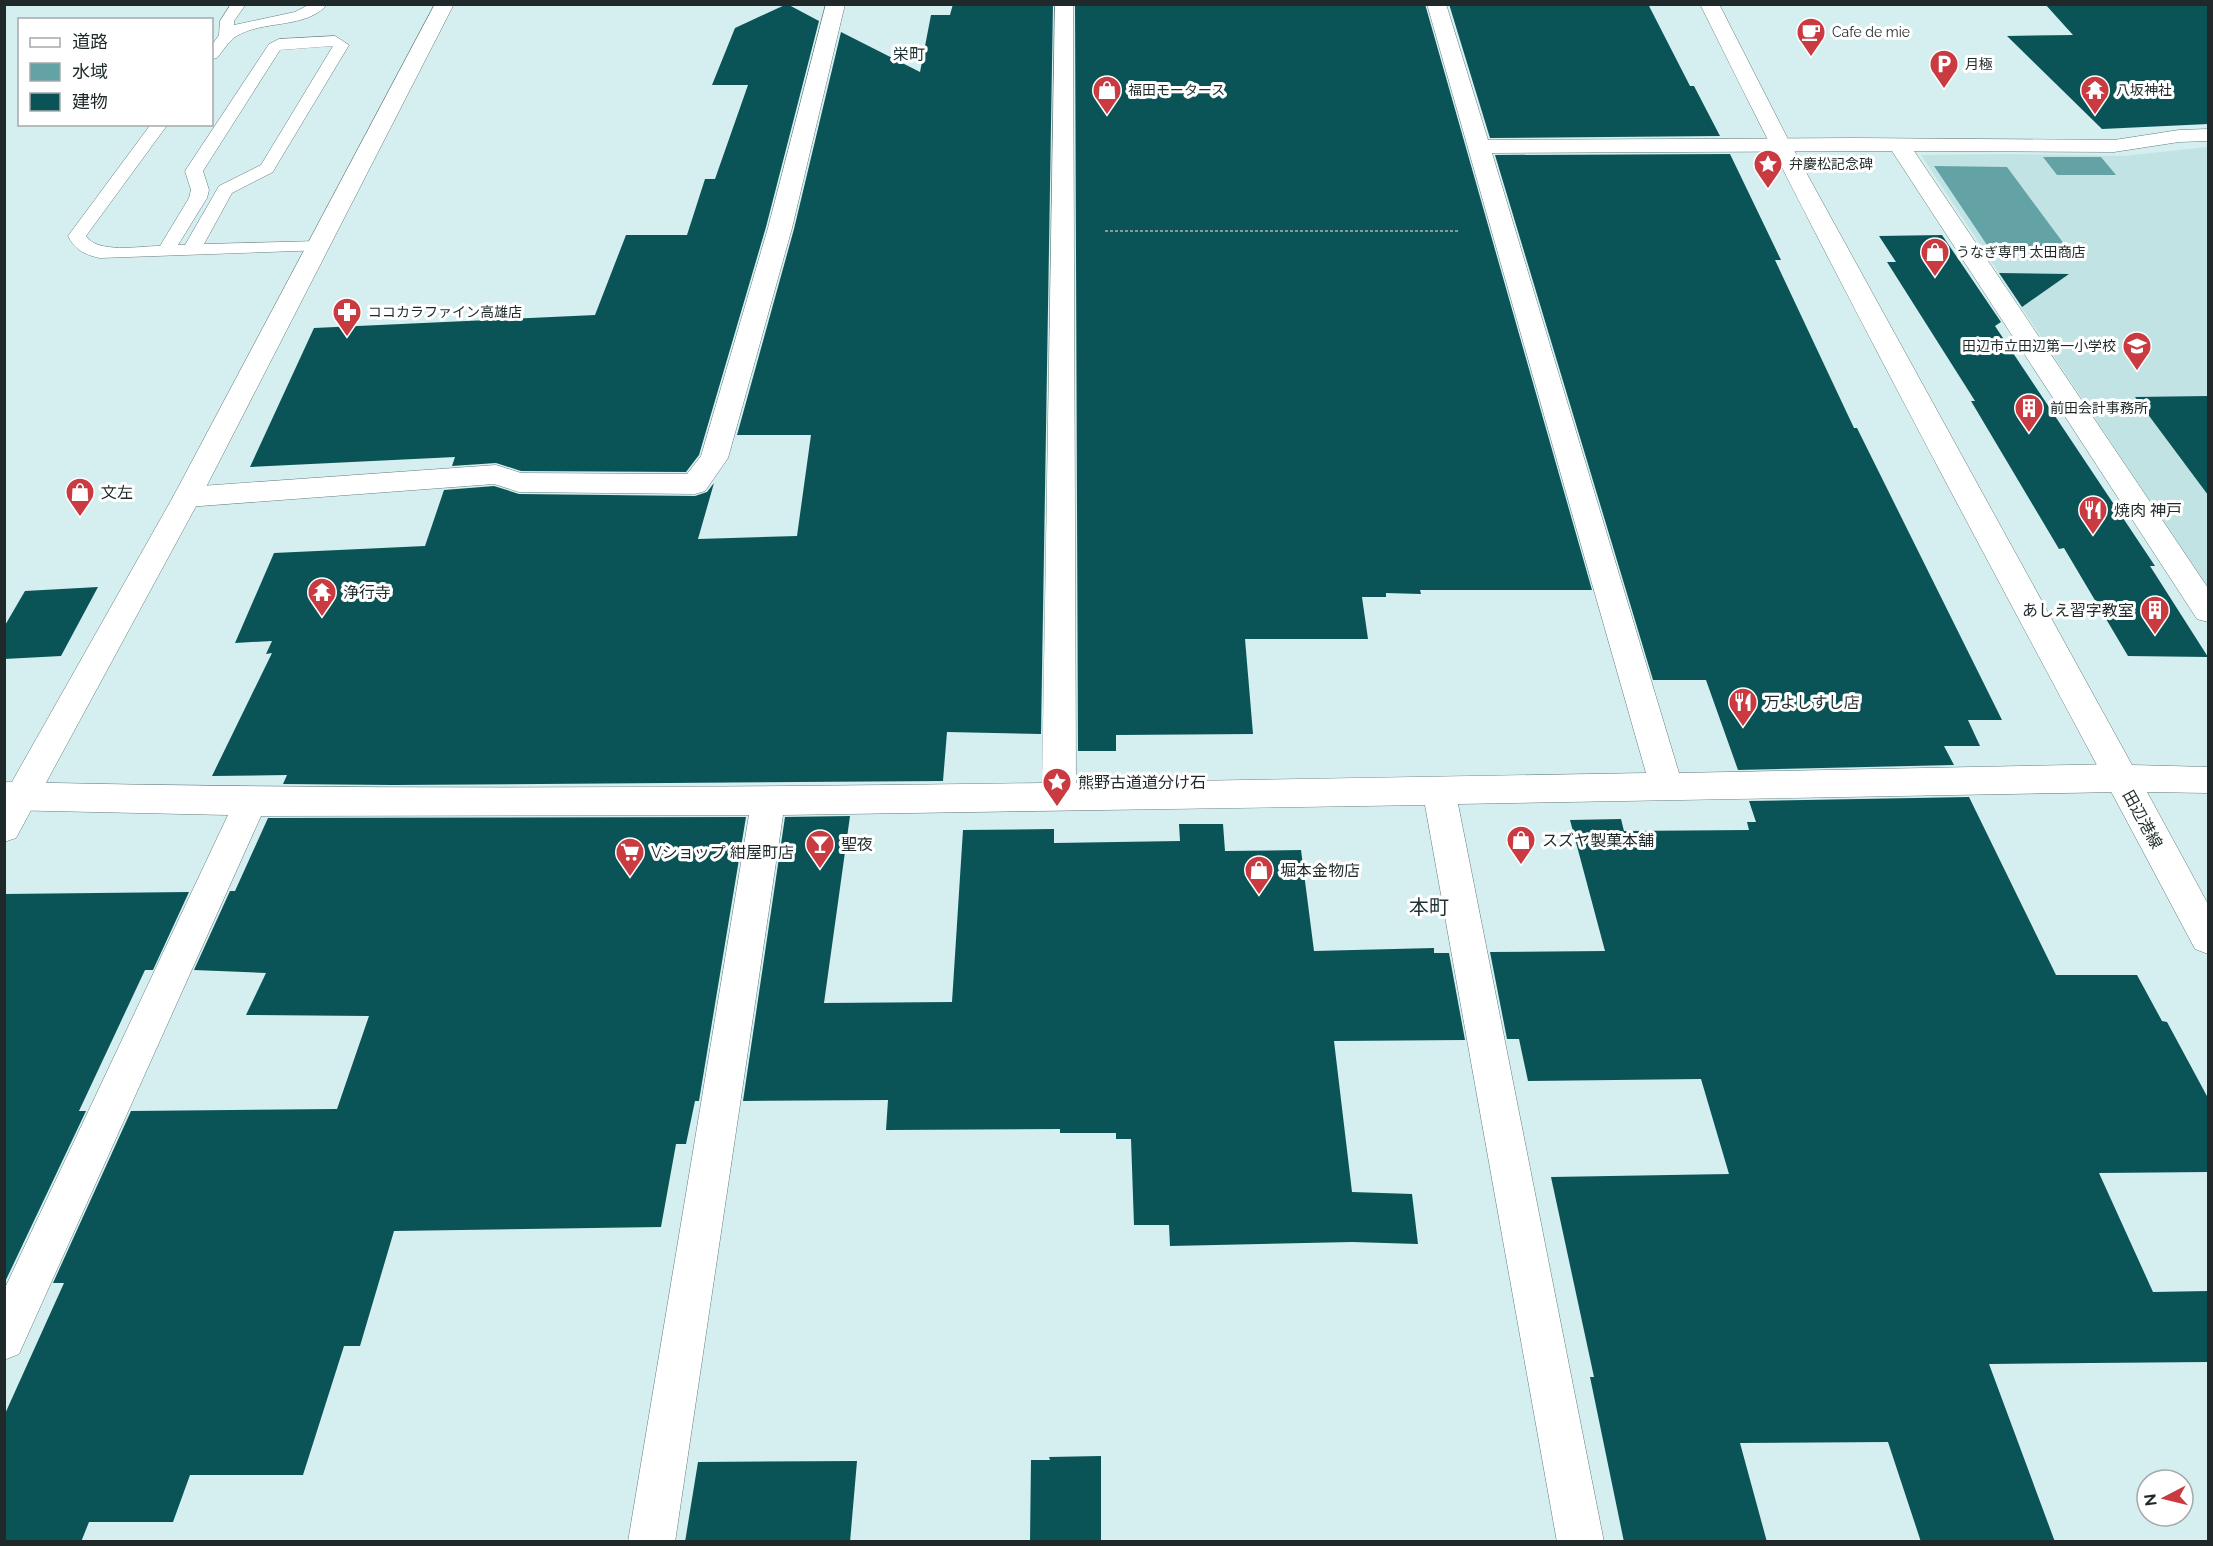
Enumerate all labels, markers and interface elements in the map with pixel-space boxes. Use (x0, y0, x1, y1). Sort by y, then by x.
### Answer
cafe icon: Cafe de mie (1795, 16, 1827, 58)
legend (18, 18, 213, 126)
place label: Cafe de mie (1832, 24, 1910, 40)
text: 道路 (72, 31, 108, 52)
district label: 栄町 (893, 45, 925, 64)
parking icon: 月極 (1928, 48, 1960, 90)
place label: 月極 (1965, 56, 1993, 72)
text: 水域 (72, 61, 108, 82)
shop icon: 福田モータース (1091, 74, 1123, 116)
temple icon: 八坂神社 (2079, 74, 2111, 116)
place label: 福田モータース (1128, 82, 1225, 98)
place label: 八坂神社 (2116, 82, 2172, 98)
text: 建物 (72, 91, 108, 112)
place icon: 弁慶松記念碑 (1752, 148, 1784, 190)
place label: 弁慶松記念碑 (1789, 156, 1873, 172)
shop icon: うなぎ専門 太田商店 (1919, 236, 1951, 278)
place label: うなぎ専門 太田商店 (1956, 244, 2086, 260)
pharmacy icon: ココカラファイン高雄店 (331, 296, 363, 338)
place label: ココカラファイン高雄店 (368, 304, 522, 320)
school or university icon: 田辺市立田辺第一小学校 (2121, 330, 2153, 372)
place label: 田辺市立田辺第一小学校 (1962, 338, 2116, 354)
building icon: 前田会計事務所 (2013, 392, 2045, 434)
place label: 前田会計事務所 (2050, 400, 2148, 416)
shop icon: 文左 (64, 476, 96, 518)
place label: 文左 (101, 483, 133, 502)
restaurant icon: 焼肉 神戸 (2077, 494, 2109, 536)
place label: 焼肉 神戸 (2114, 501, 2182, 520)
temple icon: 浄行寺 (306, 576, 338, 618)
place label: 浄行寺 (343, 583, 391, 602)
building icon: あしえ習字教室 (2139, 594, 2171, 636)
place label: あしえ習字教室 (2022, 601, 2134, 620)
restaurant icon: 万よしすし店 (1727, 686, 1759, 728)
place label: 万よしすし店 (1764, 693, 1860, 712)
place icon: 熊野古道道分け石 (1041, 766, 1073, 808)
place label: 熊野古道道分け石 (1078, 773, 1206, 792)
street label: 田辺港線 (2119, 787, 2166, 852)
shop icon: スズヤ製菓本舗 (1505, 824, 1537, 866)
bar icon: 聖夜 (804, 828, 836, 870)
place label: スズヤ製菓本舗 (1542, 831, 1654, 850)
place label: 聖夜 (841, 835, 873, 854)
supermarket icon: Vショップ 紺屋町店 (614, 836, 646, 878)
place label: Vショップ 紺屋町店 (651, 843, 794, 862)
shop icon: 堀本金物店 (1243, 854, 1275, 896)
place label: 堀本金物店 (1280, 861, 1360, 880)
district label: 本町 (1409, 895, 1449, 919)
north arrow (2135, 1468, 2195, 1528)
text: N (2140, 1493, 2161, 1507)

